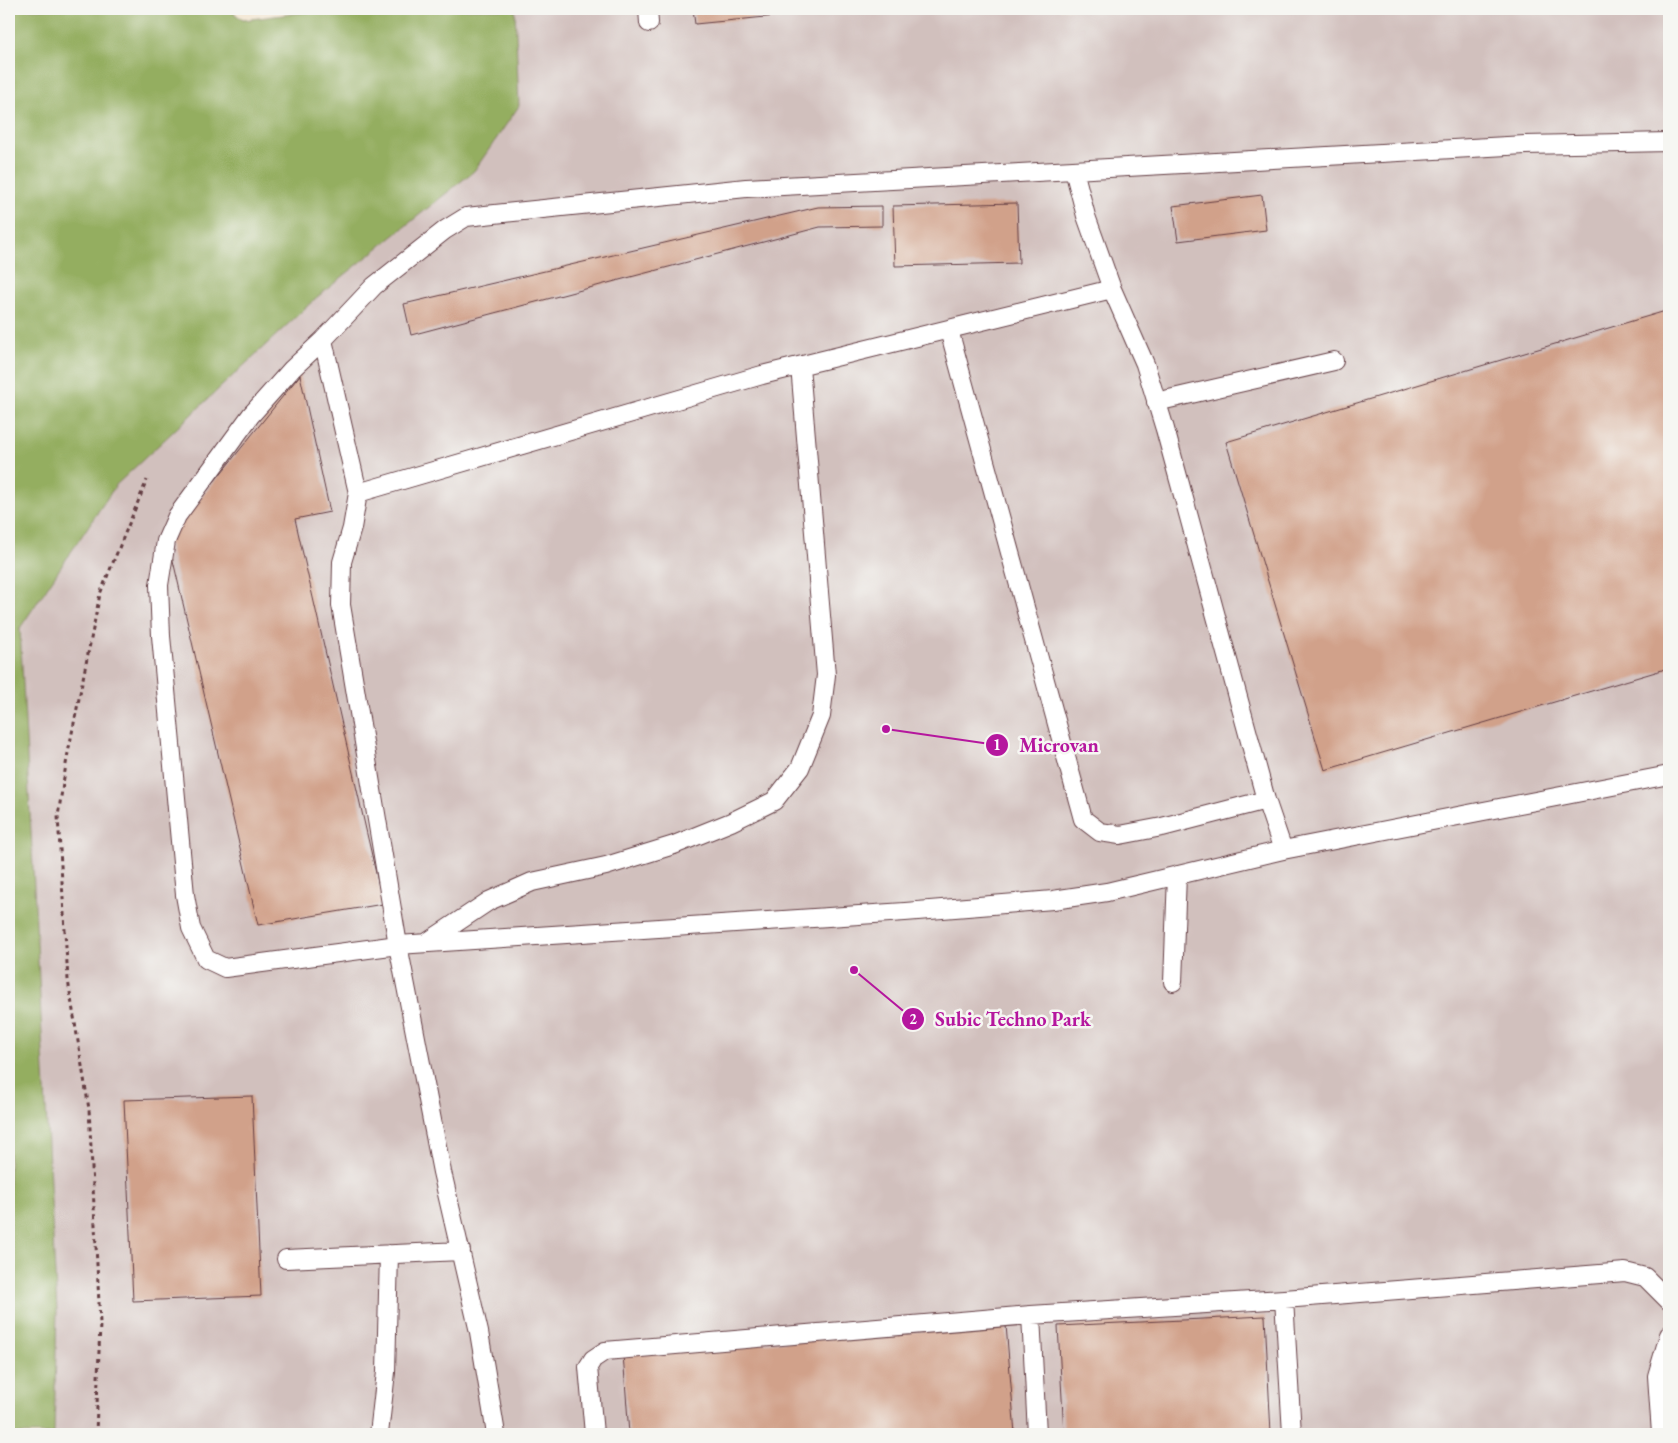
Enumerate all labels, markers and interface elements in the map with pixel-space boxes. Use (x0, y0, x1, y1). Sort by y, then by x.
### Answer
callout: Microvan (985, 727, 1109, 762)
text: Microvan (1019, 732, 1099, 758)
text: 1 (993, 735, 1001, 754)
callout: Subic Techno Park (900, 1001, 1101, 1036)
text: Subic Techno Park (935, 1006, 1092, 1032)
text: 2 (909, 1009, 917, 1028)

